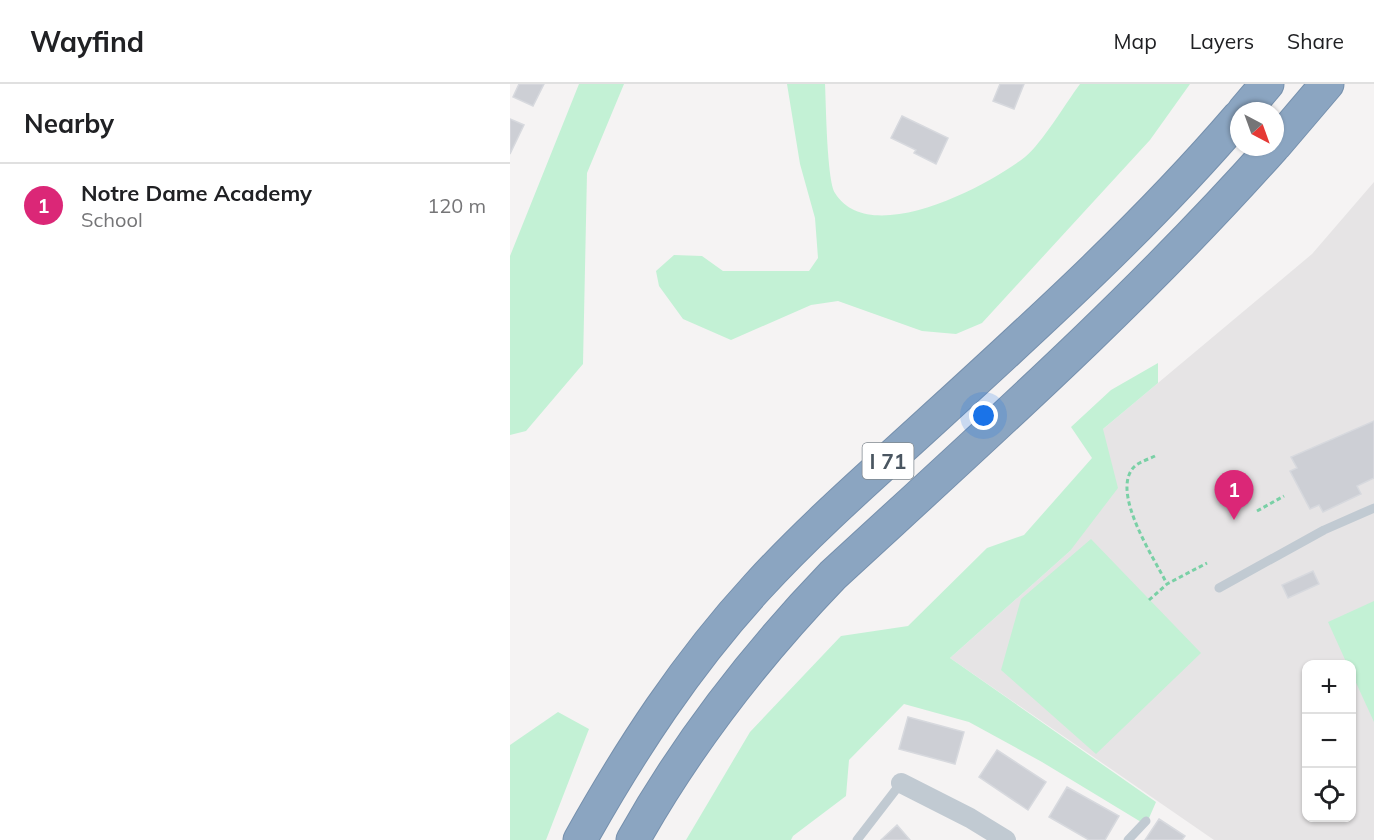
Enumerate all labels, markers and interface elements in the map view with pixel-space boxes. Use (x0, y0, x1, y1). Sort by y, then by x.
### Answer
text: Wayfind (30, 24, 144, 59)
text: Map (1114, 28, 1157, 54)
text: Layers (1190, 28, 1254, 54)
text: Share (1287, 28, 1344, 54)
north arrow (1230, 102, 1284, 156)
text: Nearby (24, 107, 114, 140)
text: Notre Dame Academy (81, 179, 312, 207)
text: 1 (38, 193, 50, 218)
text: 120 m (427, 193, 486, 218)
text: School (81, 207, 143, 232)
your location (969, 401, 998, 430)
road number: I 71 (862, 443, 914, 479)
pin: 1 (1214, 470, 1254, 520)
map controls (1302, 660, 1356, 822)
button: + (1302, 660, 1356, 714)
button: − (1302, 714, 1356, 768)
button: locate (1302, 768, 1356, 822)

